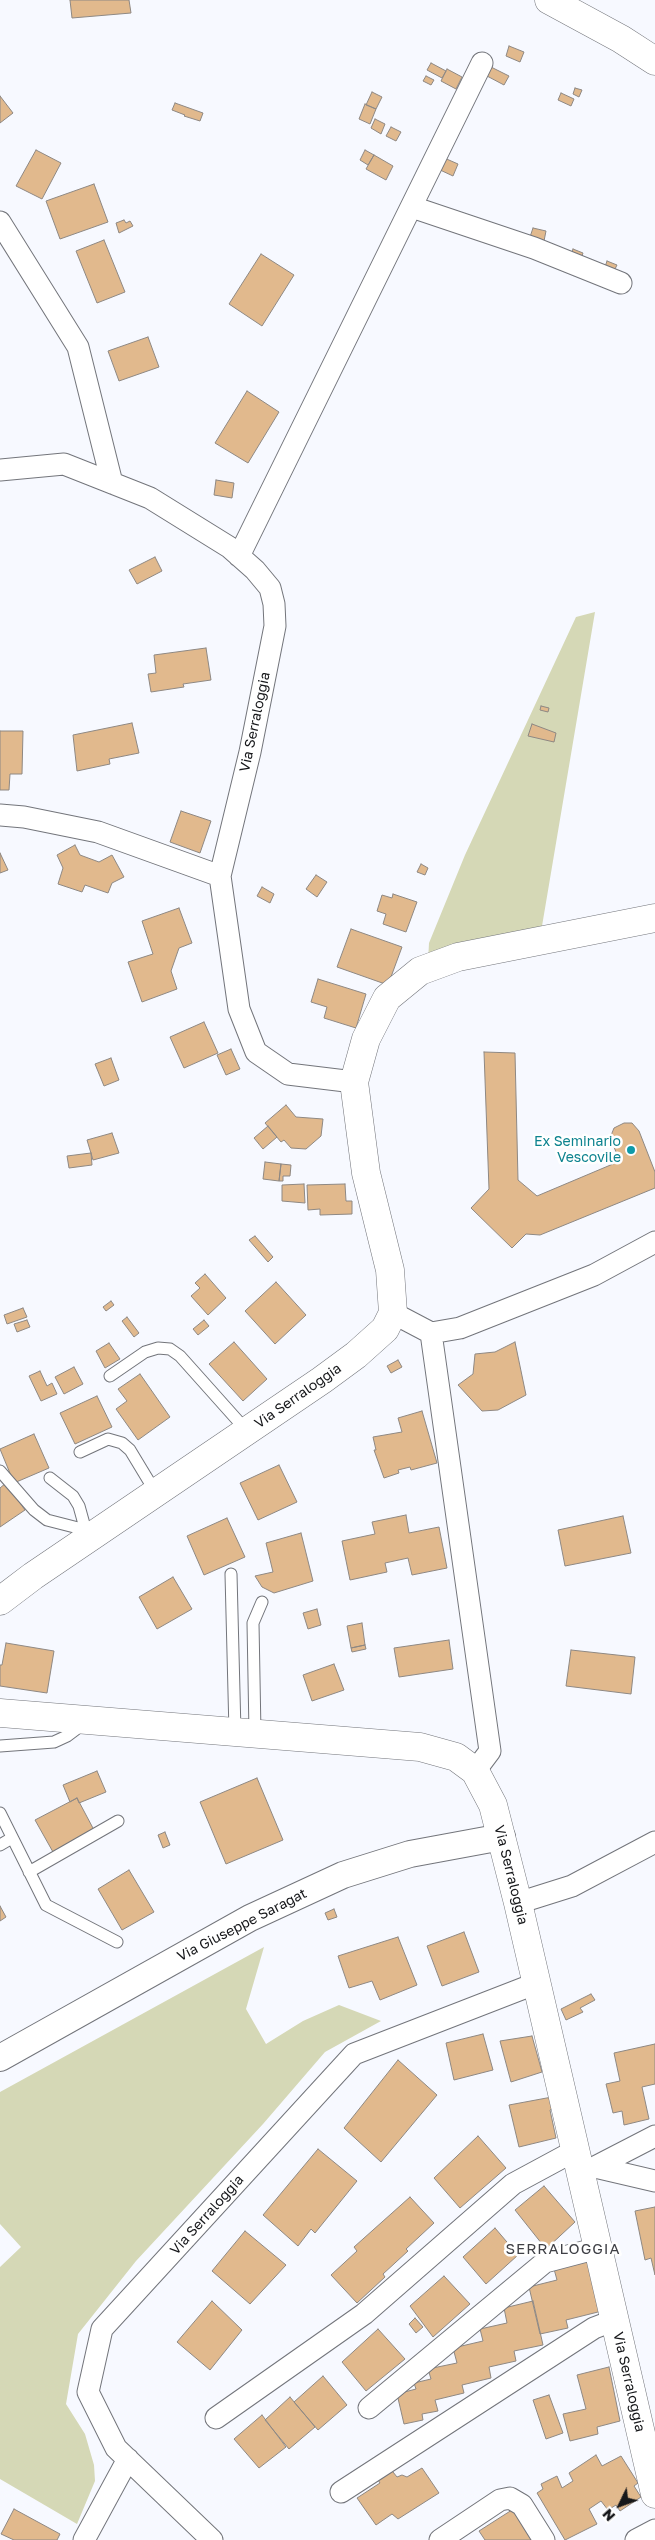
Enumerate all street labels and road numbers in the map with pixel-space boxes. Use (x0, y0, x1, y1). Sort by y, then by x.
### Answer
street label: Via Serraloggia (236, 670, 274, 774)
street label: Via Serraloggia (251, 1360, 345, 1432)
street label: Via Serraloggia (491, 1824, 531, 1926)
street label: Via Giuseppe Saragat (174, 1885, 310, 1965)
street label: Via Serraloggia (167, 2172, 247, 2258)
street label: Via Serraloggia (609, 2330, 649, 2434)

